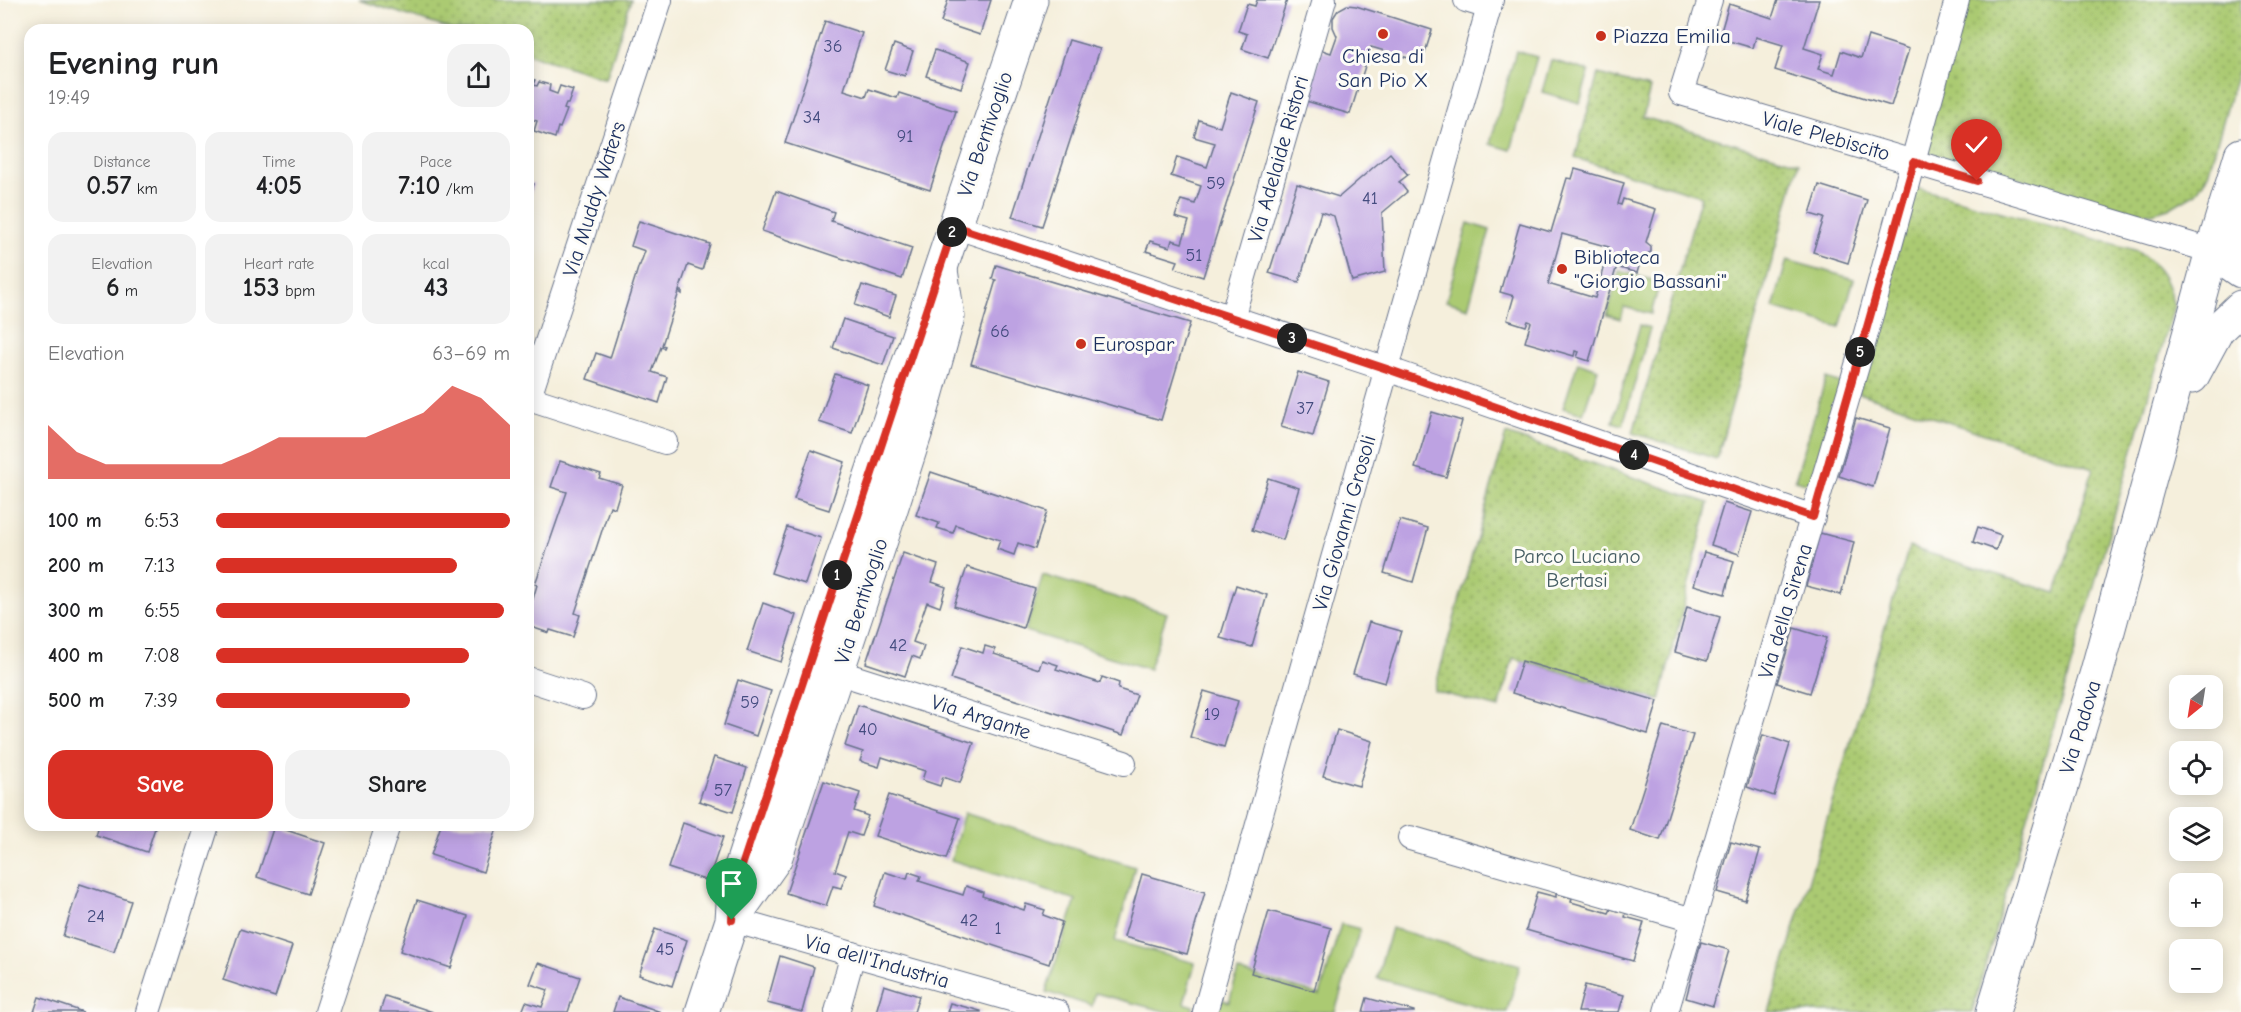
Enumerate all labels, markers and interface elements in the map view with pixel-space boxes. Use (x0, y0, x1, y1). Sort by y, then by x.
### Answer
place label: Piazza Emilia (1613, 24, 1731, 48)
marker: Chiesa di San Pio X (1376, 27, 1390, 41)
marker: Piazza Emilia (1594, 29, 1608, 43)
house number: 36 (824, 36, 842, 57)
text: Evening run (48, 44, 219, 82)
button: share (447, 44, 510, 107)
place label: Chiesa di San Pio X (1338, 44, 1428, 92)
street label: Via Bentivoglio (952, 68, 1018, 200)
street label: Via Adelaide Ristori (1243, 73, 1313, 245)
text: 19:49 (48, 86, 90, 109)
street label: Viale Plebiscito (1759, 106, 1893, 166)
house number: 34 (803, 107, 821, 128)
street label: Via Muddy Waters (558, 119, 630, 279)
pin (1951, 119, 2002, 181)
house number: 91 (897, 126, 913, 147)
icon: check (1960, 128, 1993, 161)
text: Distance (93, 153, 151, 171)
text: Time (262, 153, 296, 171)
text: Pace (420, 153, 452, 171)
text: 0.57 (86, 171, 131, 201)
text: 4:05 (256, 171, 302, 201)
text: 7:10 (398, 171, 440, 201)
house number: 59 (1206, 173, 1226, 194)
text: km (131, 180, 158, 198)
text: /km (440, 180, 474, 198)
house number: 41 (1362, 188, 1378, 209)
pin: 2 (937, 217, 967, 247)
text: 2 (948, 223, 956, 241)
house number: 51 (1186, 245, 1202, 266)
place label: Biblioteca "Giorgio Bassani" (1574, 245, 1727, 293)
text: Elevation (91, 255, 153, 273)
text: Heart rate (244, 255, 314, 273)
text: kcal (423, 255, 449, 273)
marker: Biblioteca "Giorgio Bassani" (1555, 262, 1569, 276)
text: 6 (106, 273, 120, 303)
text: 153 (243, 273, 280, 303)
text: 43 (423, 273, 449, 303)
text: m (120, 282, 138, 300)
text: bpm (280, 282, 315, 300)
house number: 66 (990, 321, 1010, 342)
pin: 3 (1277, 323, 1307, 353)
text: 3 (1288, 329, 1296, 347)
place label: Eurospar (1093, 332, 1175, 356)
marker: Eurospar (1074, 337, 1088, 351)
pin: 5 (1845, 337, 1875, 367)
text: Elevation (48, 342, 125, 365)
text: 63–69 m (432, 342, 510, 365)
text: 5 (1856, 343, 1864, 361)
house number: 37 (1296, 398, 1314, 419)
street label: Via Giovanni Grosoli (1307, 432, 1381, 614)
pin: 4 (1619, 440, 1649, 470)
text: 4 (1630, 446, 1638, 464)
text: 100 m (48, 509, 102, 532)
text: 6:53 (144, 509, 179, 532)
street label: Via Bentivoglio (829, 535, 893, 667)
street label: Via della Sirena (1753, 541, 1817, 681)
park label: Parco Luciano Bertasi (1513, 544, 1641, 592)
text: 200 m (48, 554, 104, 577)
text: 7:13 (144, 554, 175, 577)
pin: 1 (822, 560, 852, 590)
text: 1 (834, 566, 840, 584)
text: 300 m (48, 599, 104, 622)
text: 6:55 (144, 599, 180, 622)
house number: 42 (889, 635, 907, 656)
text: 400 m (48, 644, 103, 667)
text: 7:08 (144, 644, 180, 667)
north arrow (2169, 675, 2223, 729)
map controls (2169, 675, 2223, 993)
street label: Via Padova (2054, 677, 2106, 777)
text: 500 m (48, 689, 105, 712)
text: 7:39 (144, 689, 178, 712)
street label: Via Argante (928, 690, 1034, 744)
house number: 59 (740, 692, 760, 713)
house number: 19 (1204, 704, 1220, 725)
house number: 40 (858, 719, 878, 740)
button: locate (2169, 741, 2223, 795)
button: Save (48, 750, 273, 819)
button: Share (285, 750, 510, 819)
house number: 57 (714, 780, 733, 801)
button: layers (2169, 807, 2223, 861)
pin (706, 858, 757, 920)
icon: arrive (715, 867, 748, 900)
button: + (2169, 873, 2223, 927)
house number: 24 (87, 906, 105, 927)
house number: 42 (960, 910, 978, 931)
house number: 1 (994, 918, 1002, 939)
street label: Via dell'Industria (802, 929, 952, 993)
house number: 45 (656, 939, 674, 960)
button: − (2169, 939, 2223, 993)

